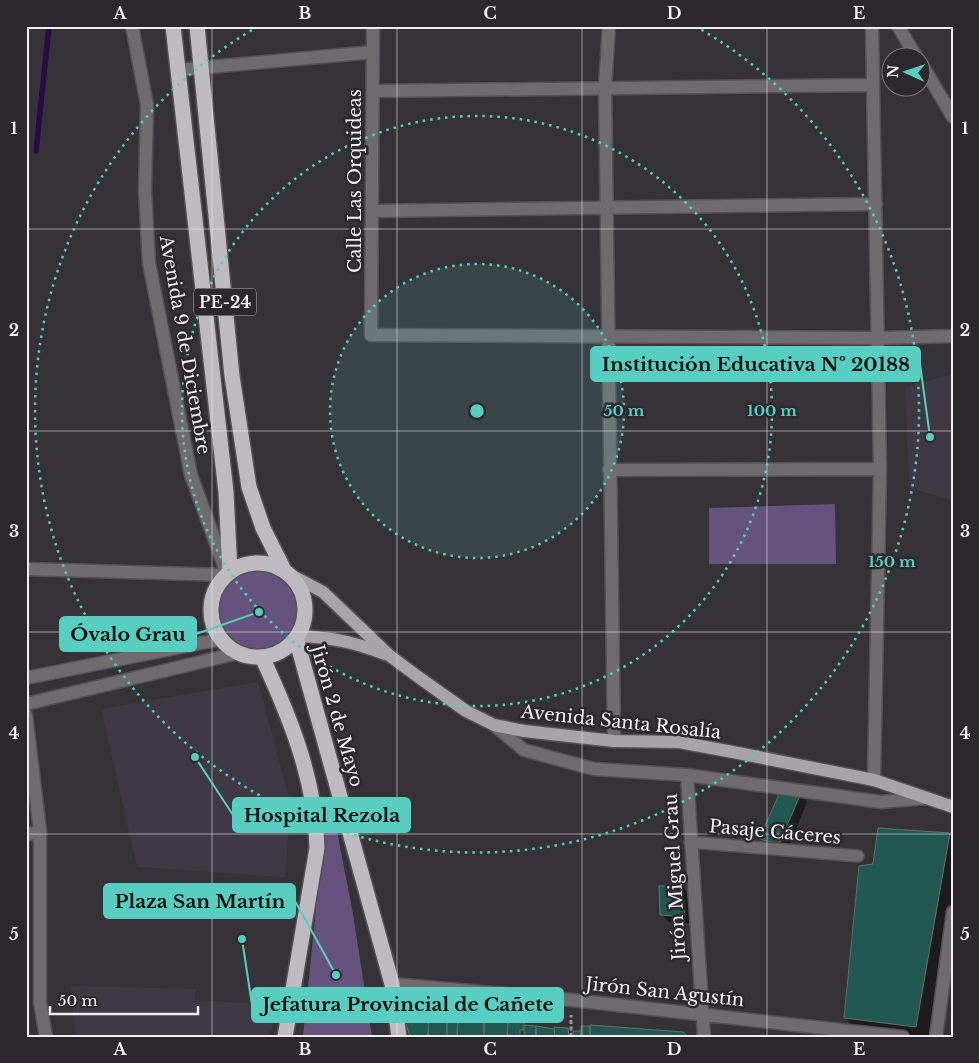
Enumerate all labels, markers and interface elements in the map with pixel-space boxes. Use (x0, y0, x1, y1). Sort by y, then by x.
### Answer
text: A (113, 3, 128, 23)
text: B (299, 3, 312, 23)
text: C (483, 3, 497, 23)
text: D (667, 3, 681, 23)
text: E (853, 3, 865, 23)
north arrow (882, 48, 932, 98)
text: N (884, 64, 902, 78)
street label: Calle Las Orquideas (344, 89, 366, 273)
text: 1 (11, 118, 18, 138)
text: 1 (962, 118, 969, 138)
street label: Avenida 9 de Diciembre (155, 233, 215, 456)
road number: PE-24 (194, 288, 256, 316)
text: 2 (9, 320, 19, 340)
text: 2 (960, 320, 970, 340)
callout: Institución Educativa Nº 20188 (591, 347, 920, 381)
text: Institución Educativa Nº 20188 (602, 353, 910, 376)
text: 50 m (604, 401, 645, 420)
text: 100 m (747, 401, 797, 420)
centre of rings (468, 402, 486, 420)
text: 3 (9, 521, 19, 541)
text: 3 (960, 521, 970, 541)
text: 150 m (868, 552, 916, 571)
callout: Óvalo Grau (60, 617, 196, 651)
text: Óvalo Grau (70, 623, 186, 646)
street label: Jirón 2 de Mayo (306, 641, 368, 790)
street label: Avenida Santa Rosalía (519, 700, 722, 743)
text: 4 (9, 723, 19, 743)
text: 4 (960, 723, 970, 743)
street label: Jirón Miguel Grau (660, 793, 690, 963)
callout: Hospital Rezola (233, 798, 410, 832)
text: Hospital Rezola (244, 804, 400, 827)
street label: Pasaje Cáceres (708, 815, 842, 849)
callout: Plaza San Martín (104, 884, 295, 918)
text: Plaza San Martín (115, 890, 285, 913)
text: 5 (9, 924, 19, 944)
text: 5 (960, 924, 970, 944)
street label: Jirón San Agustín (583, 973, 745, 1011)
scale bar (50, 983, 198, 1015)
callout: Jefatura Provincial de Cañete (252, 988, 563, 1022)
text: 50 m (58, 991, 98, 1010)
text: Jefatura Provincial de Cañete (258, 993, 554, 1016)
text: A (113, 1039, 128, 1059)
text: B (299, 1039, 312, 1059)
text: C (483, 1039, 497, 1059)
text: D (667, 1039, 681, 1059)
text: E (853, 1039, 865, 1059)

